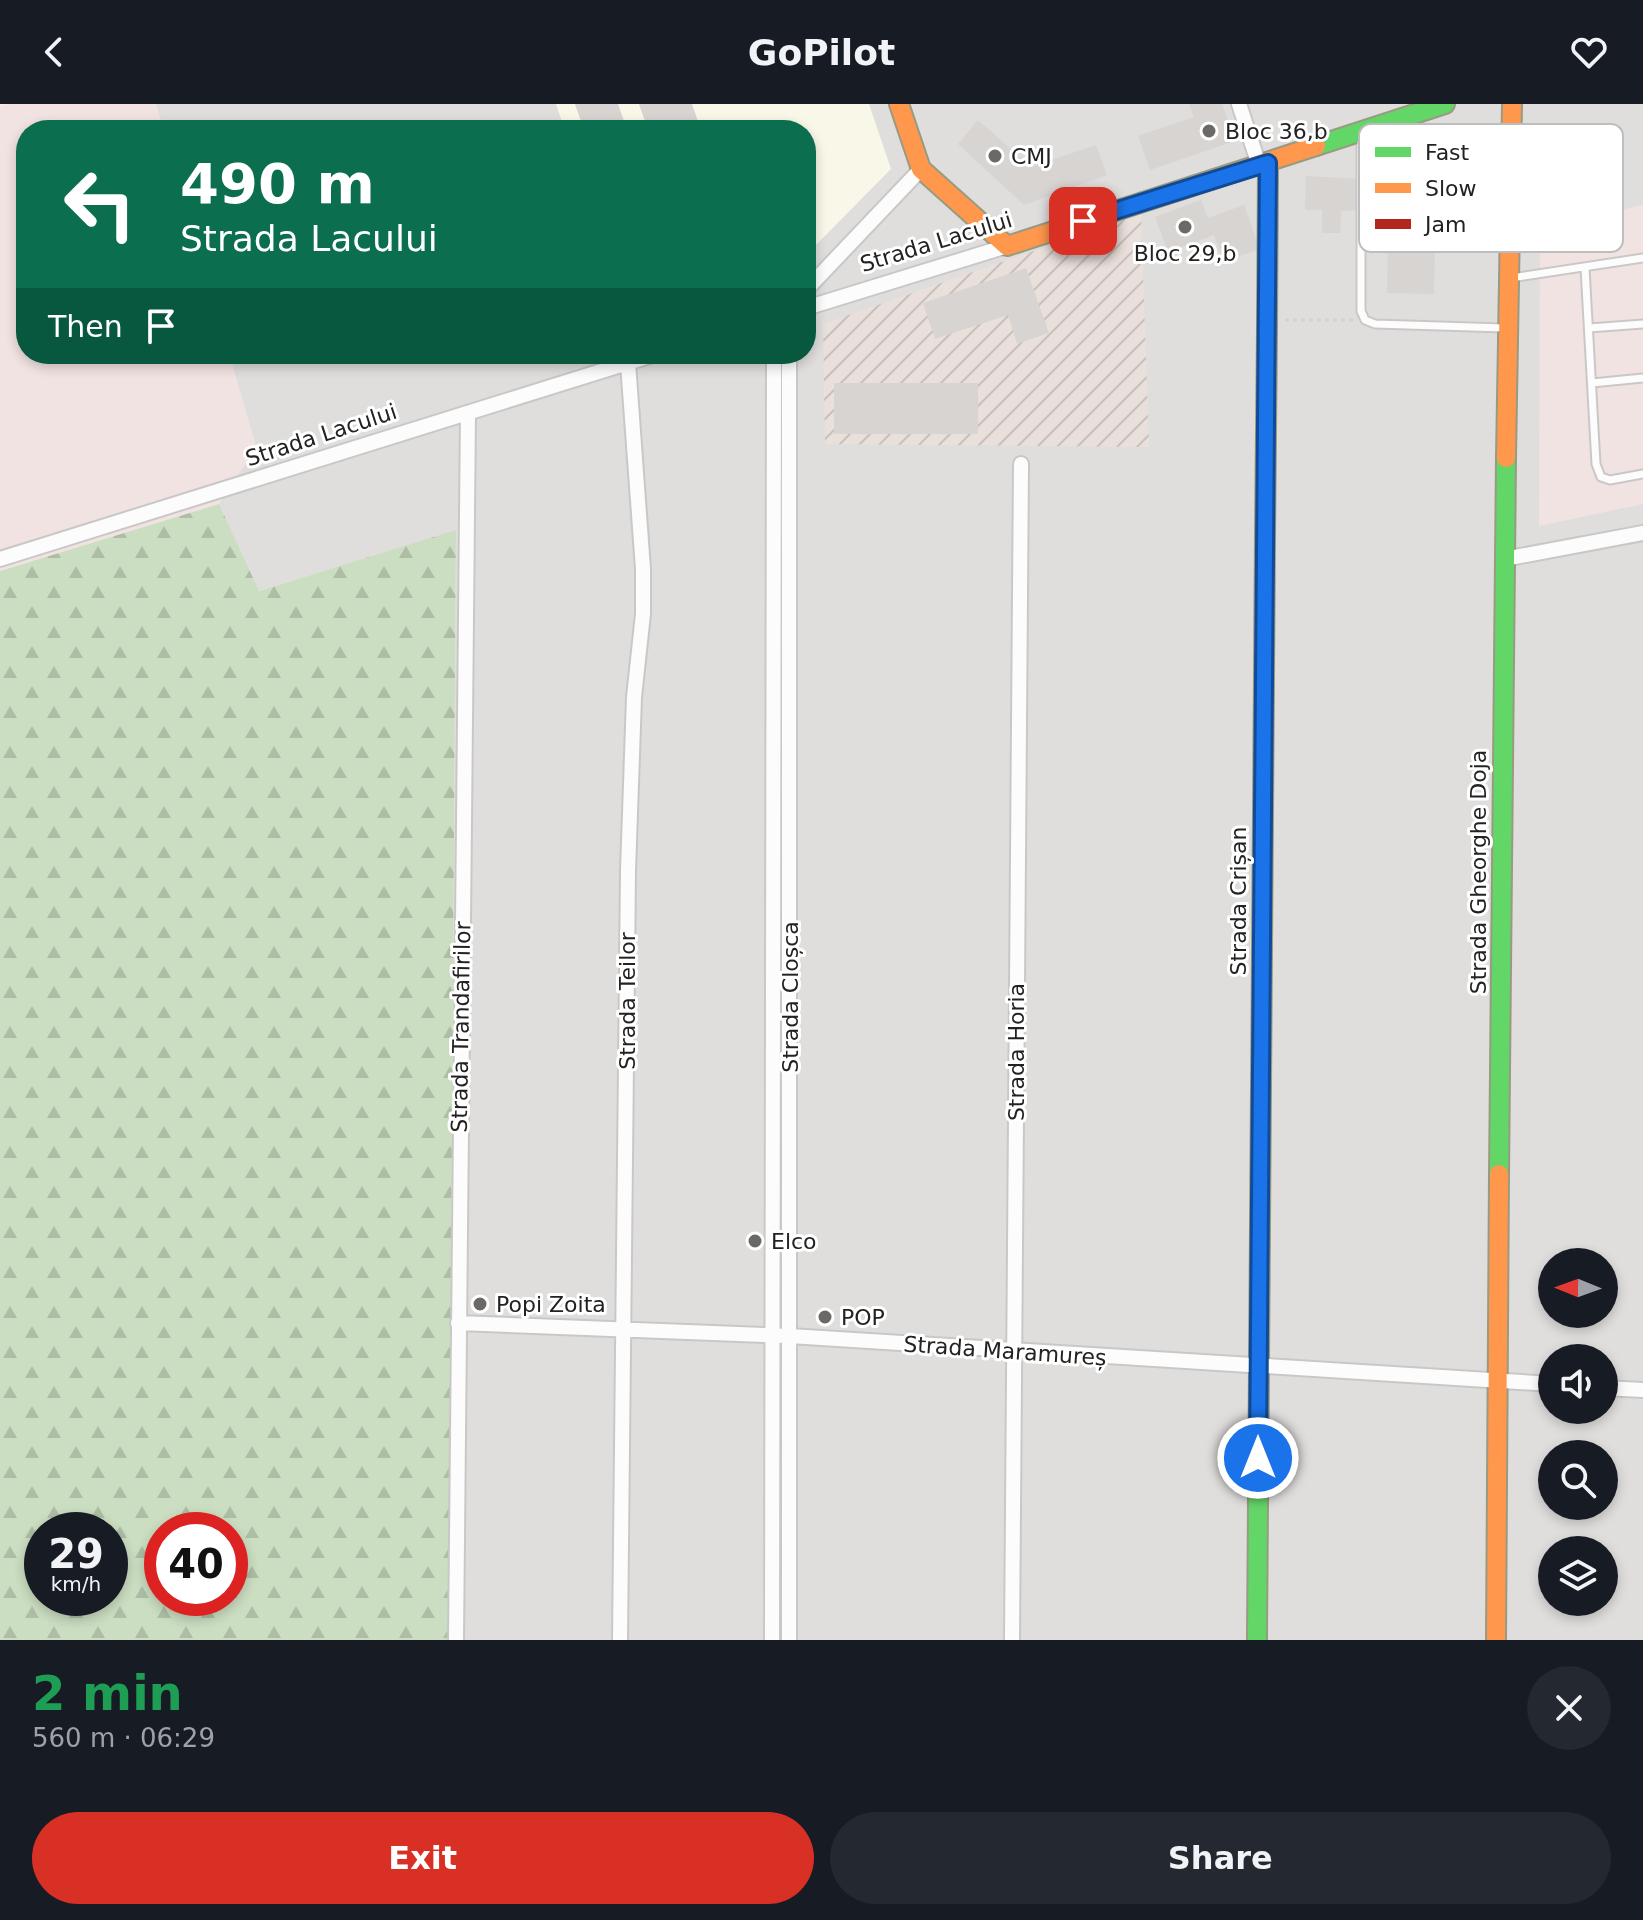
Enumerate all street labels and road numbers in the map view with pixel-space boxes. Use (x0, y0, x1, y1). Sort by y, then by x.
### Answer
street label: Strada Lacului (857, 207, 1015, 277)
street label: Strada Lacului (242, 399, 400, 471)
street label: Strada Gheorghe Doja (1466, 750, 1491, 994)
street label: Strada Crișan (1226, 827, 1251, 975)
street label: Strada Trandafirilor (447, 920, 475, 1133)
street label: Strada Cloșca (778, 921, 803, 1073)
street label: Strada Teilor (615, 931, 640, 1070)
street label: Strada Horia (1004, 983, 1029, 1121)
street label: Strada Maramureș (903, 1331, 1107, 1371)

